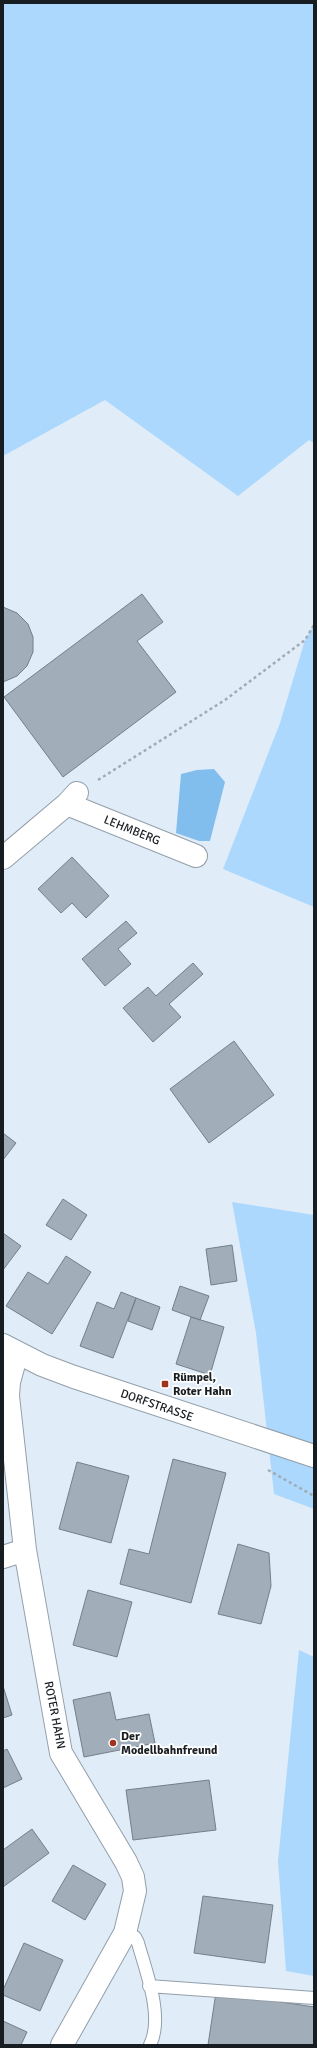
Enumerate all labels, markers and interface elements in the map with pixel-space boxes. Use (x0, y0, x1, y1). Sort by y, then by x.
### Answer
street label: LEHMBERG (101, 812, 162, 849)
place label: Rümpel, Roter Hahn (173, 1370, 232, 1399)
marker: Rümpel, Roter Hahn (160, 1379, 170, 1389)
street label: DORFSTRASSE (118, 1386, 195, 1425)
street label: ROTER HAHN (41, 1680, 68, 1750)
place label: Der Modellbahnfreund (121, 1729, 218, 1758)
marker: Der Modellbahnfreund (108, 1738, 118, 1748)

